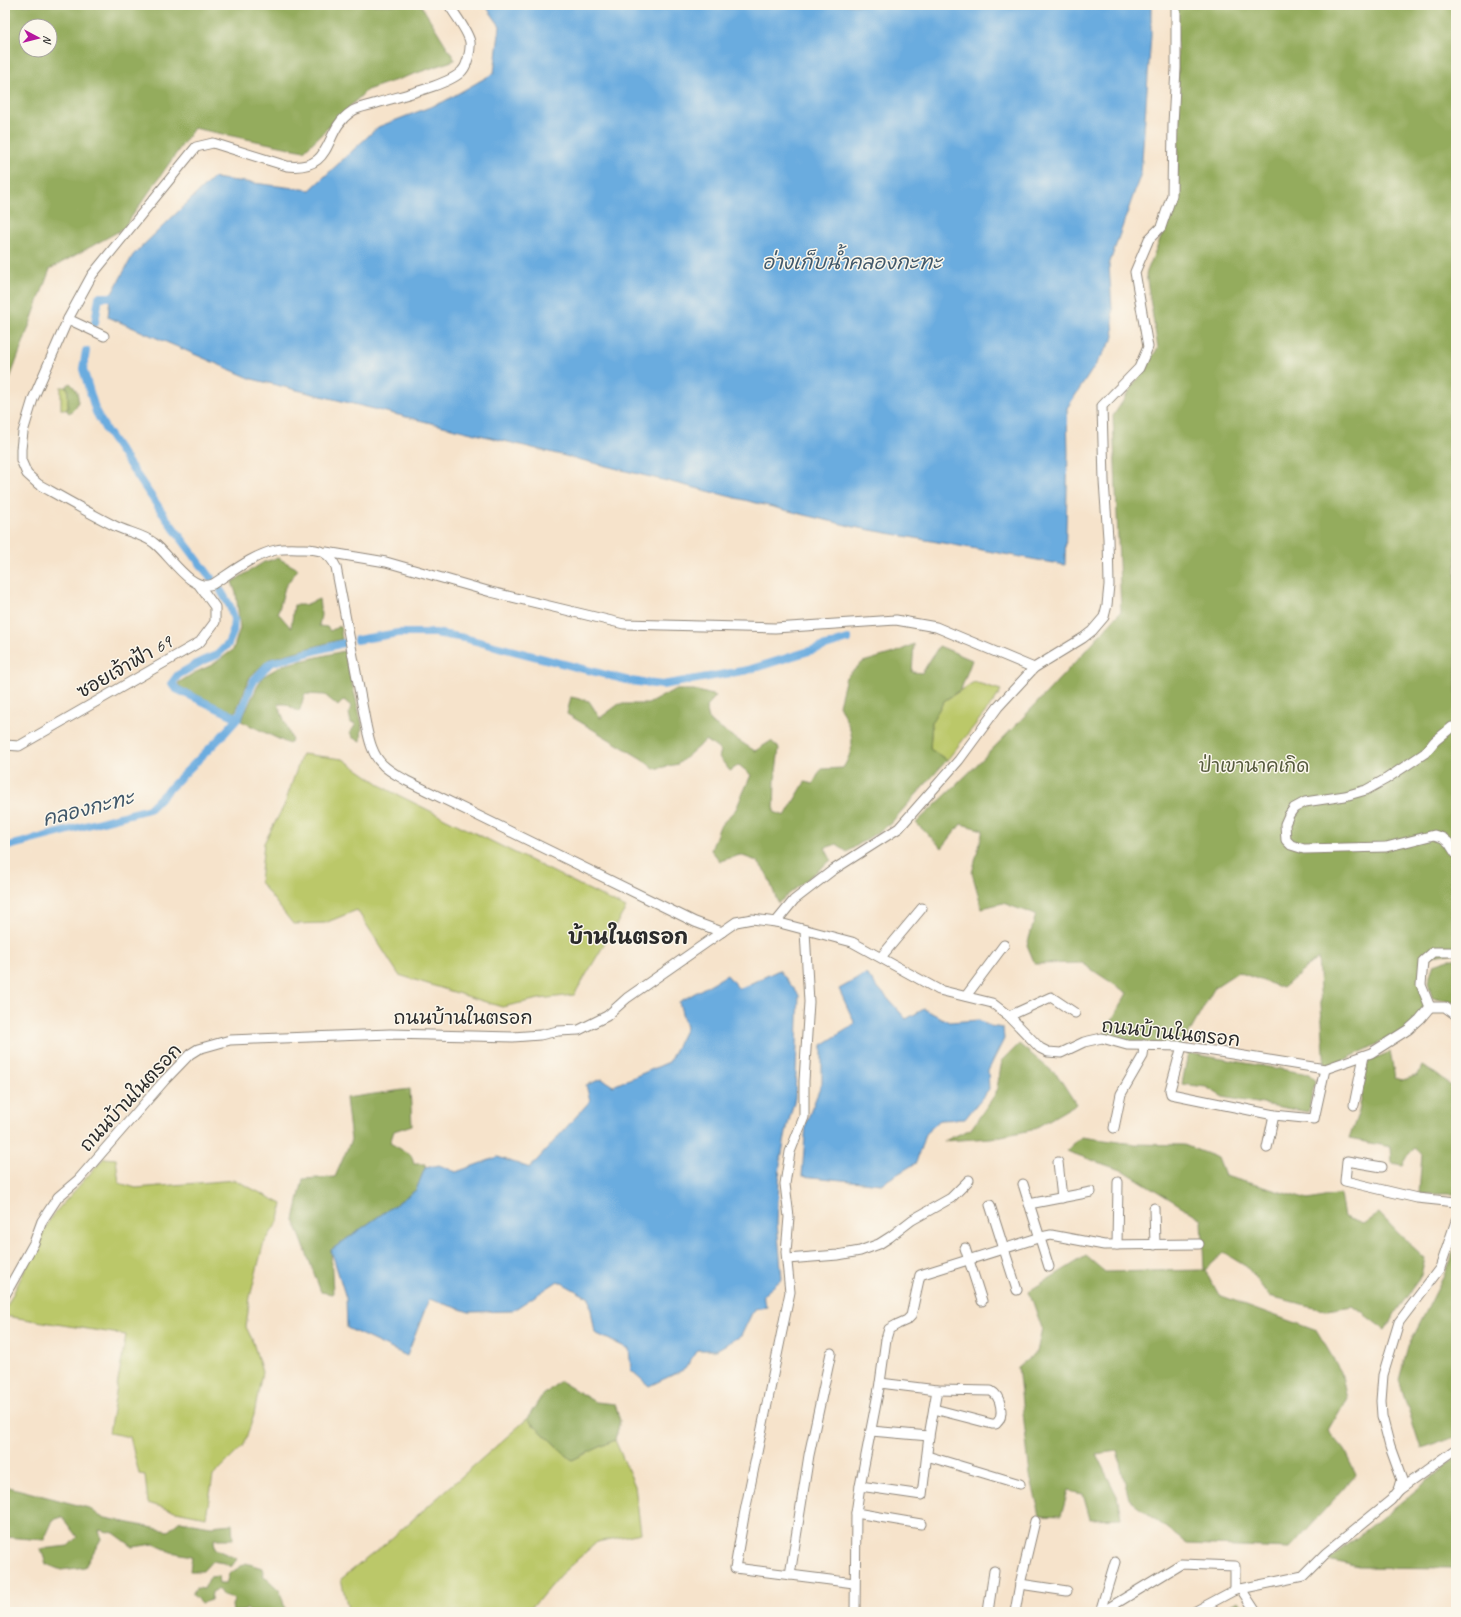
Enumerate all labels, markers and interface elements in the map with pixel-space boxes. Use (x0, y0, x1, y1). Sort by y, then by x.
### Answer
north arrow (18, 18, 58, 58)
text: N (40, 35, 55, 46)
water label: อ่างเก็บน้ำคลองกะทะ (762, 244, 944, 275)
street label: ซอยเจ้าฟ้า 69 (72, 628, 178, 704)
park label: ป่าเขานาคเกิด (1199, 754, 1309, 778)
water label: คลองกะทะ (40, 785, 139, 832)
district label: บ้านในตรอก (568, 922, 688, 950)
street label: ถนนบ้านในตรอก (393, 1005, 533, 1030)
street label: ถนนบ้านในตรอก (1100, 1013, 1241, 1052)
street label: ถนนบ้านในตรอก (74, 1038, 187, 1157)

